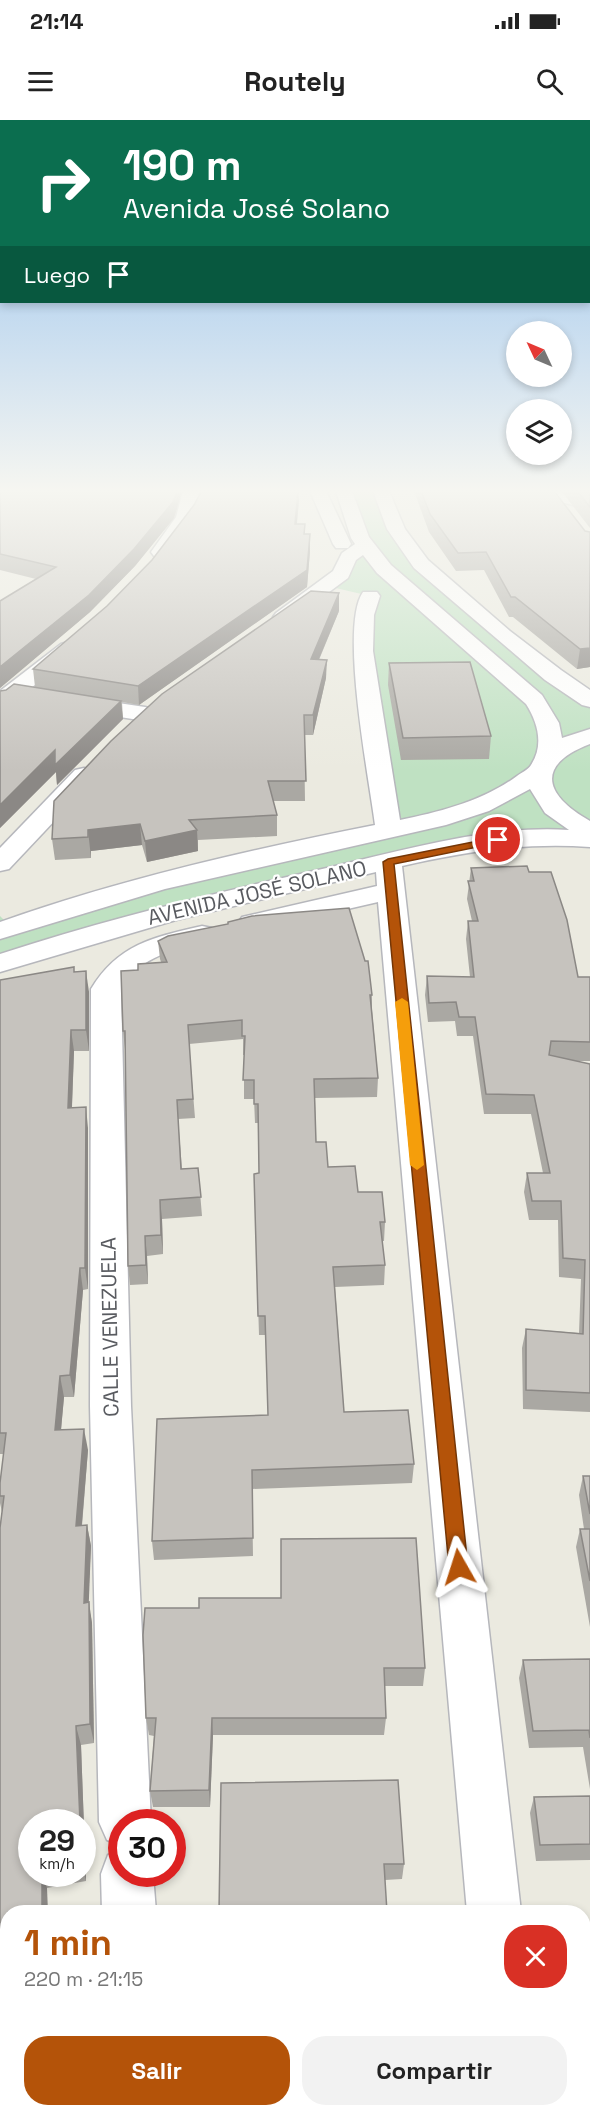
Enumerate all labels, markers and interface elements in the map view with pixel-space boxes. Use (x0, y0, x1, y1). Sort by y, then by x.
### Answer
text: 21:14 (30, 7, 84, 35)
text: Routely (244, 64, 346, 99)
icon: menu (24, 65, 57, 98)
icon: search (533, 65, 566, 98)
text: 190 m (123, 139, 242, 192)
icon: right (24, 144, 102, 222)
text: Avenida José Solano (123, 191, 390, 226)
icon: arrive (102, 258, 135, 291)
text: Luego (24, 261, 90, 289)
north arrow (506, 321, 572, 387)
map controls (506, 321, 572, 465)
button: layers (506, 399, 572, 465)
pin (472, 814, 523, 865)
icon: arrive (481, 823, 514, 856)
street label: AVENIDA JOSÉ SOLANO (145, 854, 369, 931)
street label: CALLE VENEZUELA (94, 1237, 125, 1417)
position arrow (427, 1535, 491, 1599)
speed limit sign: 30 (108, 1809, 186, 1887)
text: 29 (39, 1821, 75, 1860)
text: km/h (39, 1854, 75, 1873)
text: 1 min (24, 1920, 112, 1966)
button: close (504, 1925, 567, 1988)
text: 220 m · 21:15 (24, 1966, 143, 1992)
button: Salir (24, 2036, 290, 2105)
button: Compartir (302, 2036, 567, 2105)

